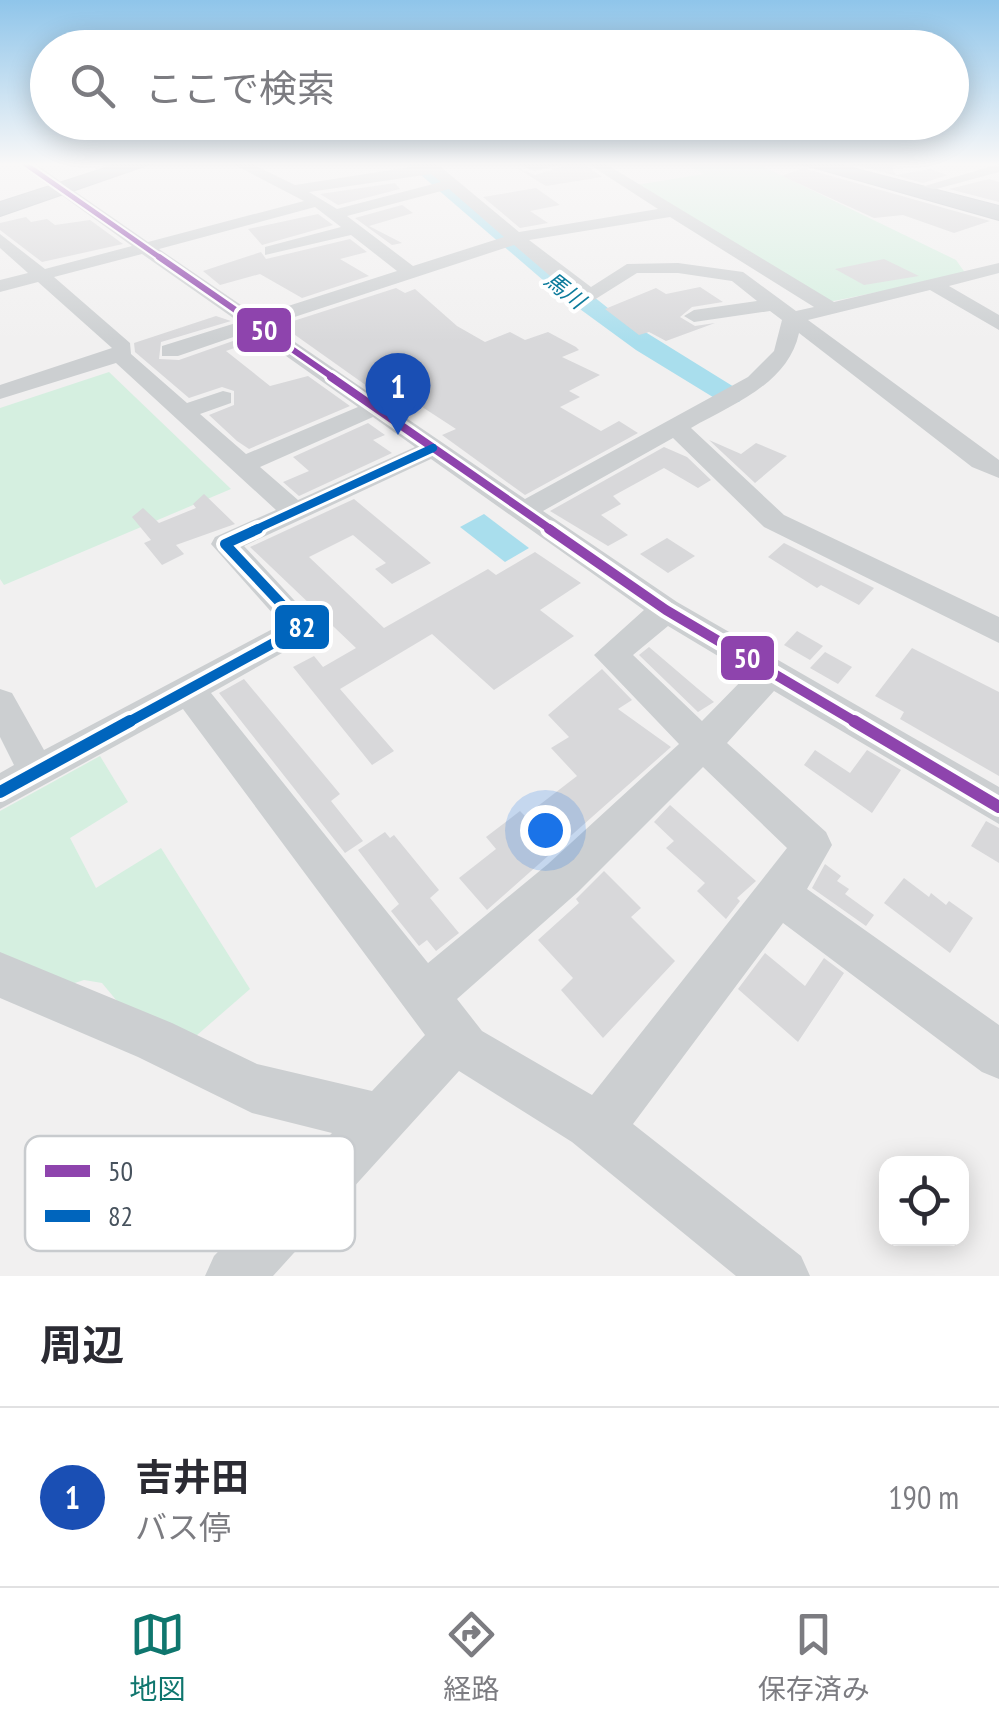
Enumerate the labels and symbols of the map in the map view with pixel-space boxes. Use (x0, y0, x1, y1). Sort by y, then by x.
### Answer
water label: 馬川 (539, 265, 593, 316)
line badge: 50 (235, 306, 293, 354)
text: 50 (251, 311, 277, 348)
pin: 1 (366, 352, 430, 435)
line badge: 82 (273, 603, 331, 651)
text: 82 (289, 608, 315, 645)
line badge: 50 (719, 634, 776, 682)
text: 50 (734, 639, 760, 676)
your location (520, 805, 571, 856)
legend (25, 1136, 355, 1251)
text: 50 (108, 1152, 133, 1189)
text: 82 (108, 1197, 133, 1234)

